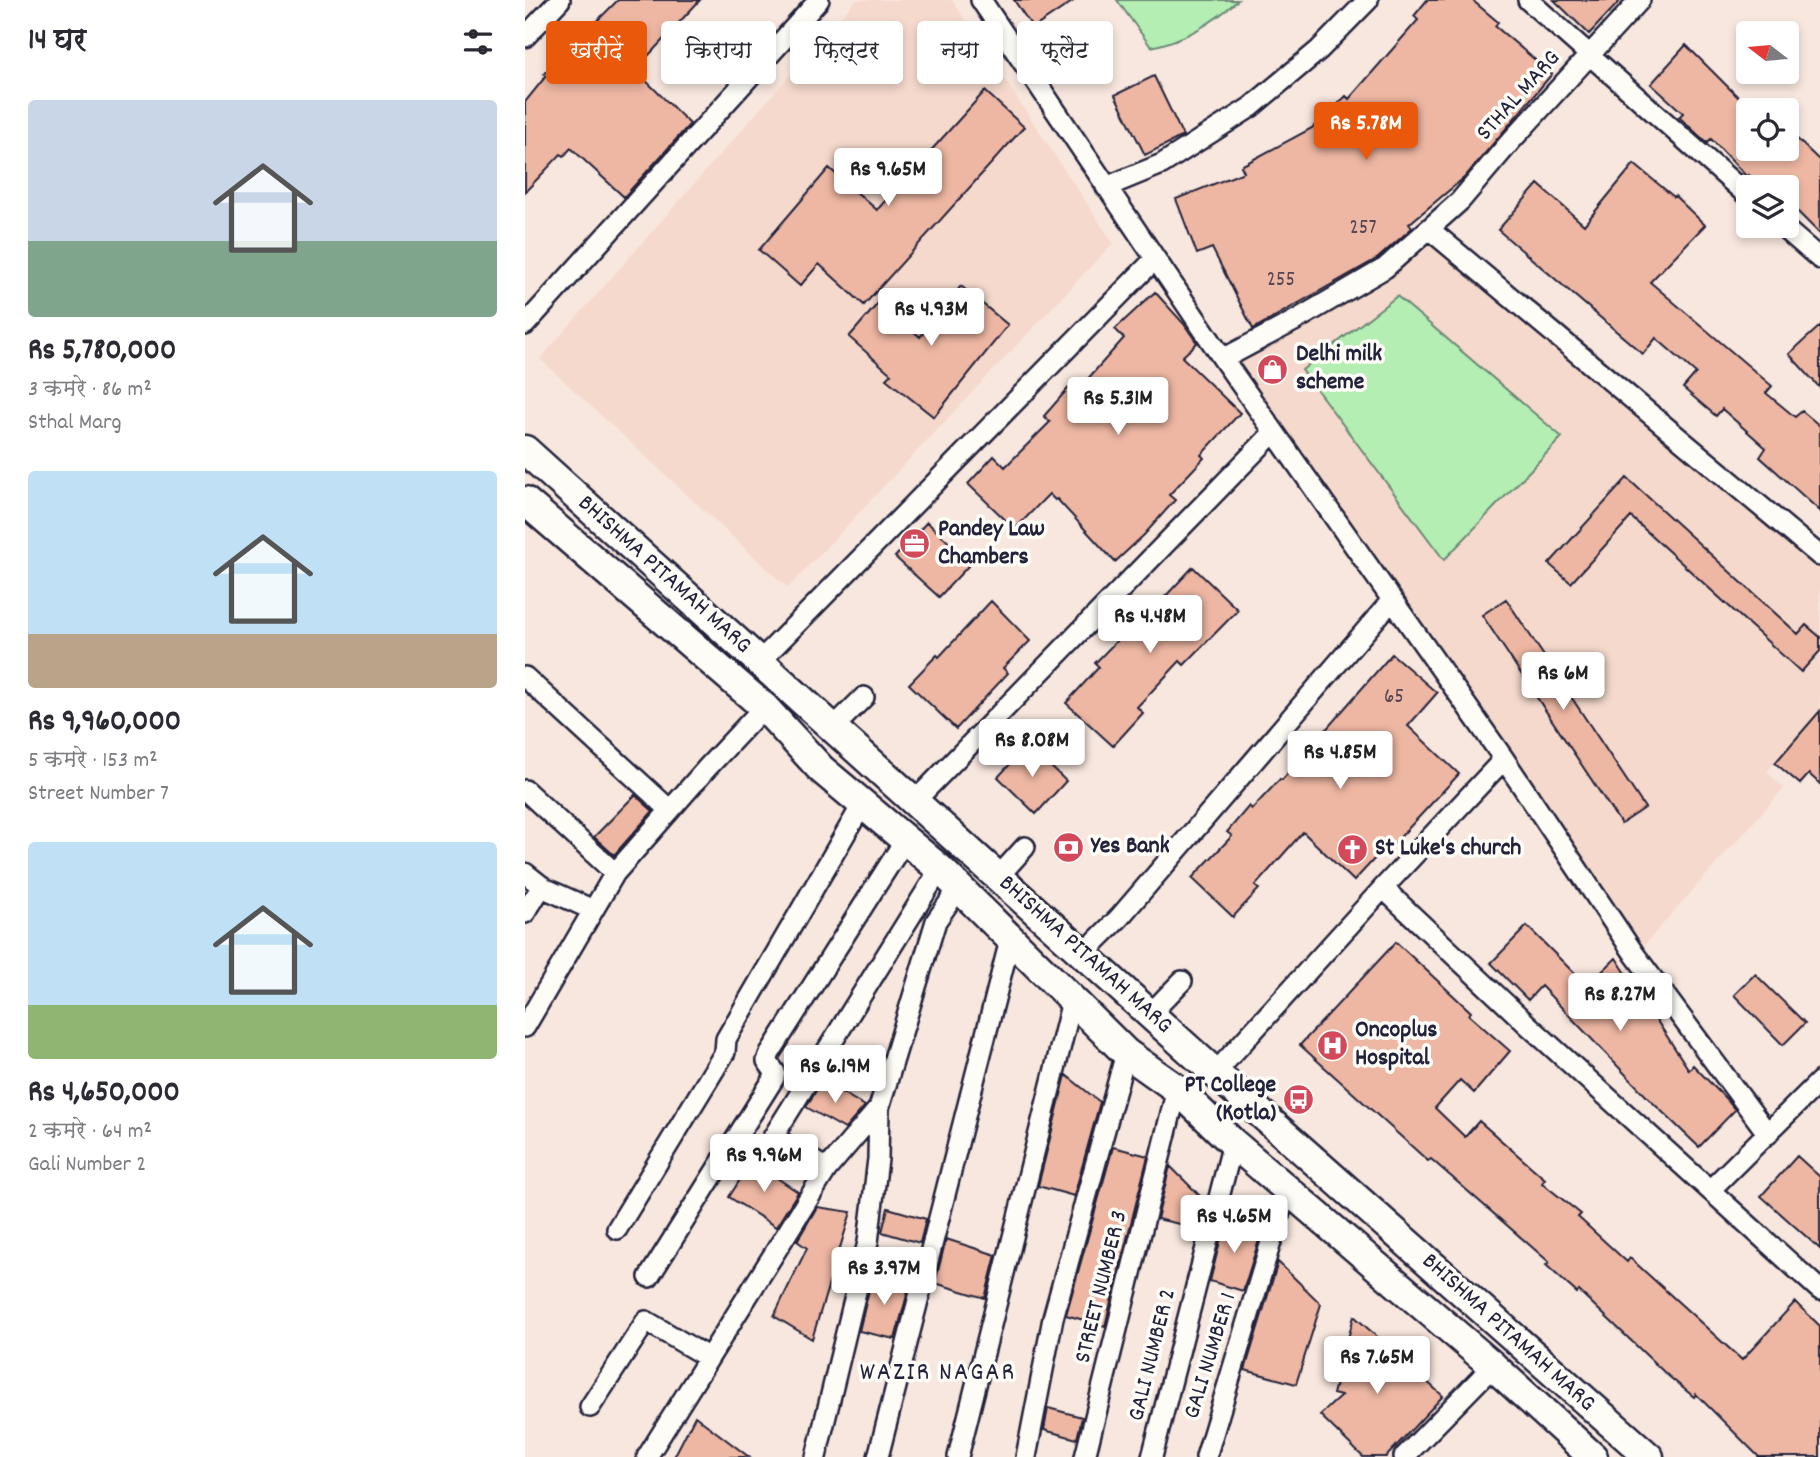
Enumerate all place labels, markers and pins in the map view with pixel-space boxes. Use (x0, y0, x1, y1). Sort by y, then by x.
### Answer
pin: Rs 5.78M (1294, 102, 1438, 162)
pin: Rs 9.65M (816, 148, 960, 208)
pin: Rs 4.93M (859, 288, 1003, 348)
place label: Delhi milk scheme (1296, 338, 1382, 400)
shop icon: Delhi milk scheme (1256, 352, 1290, 386)
pin: Rs 5.31M (1046, 378, 1190, 437)
place label: Pandey Law Chambers (938, 513, 1045, 575)
office icon: Pandey Law Chambers (898, 527, 932, 561)
pin: Rs 4.48M (1078, 596, 1222, 655)
pin: Rs 6M (1514, 652, 1612, 712)
pin: Rs 8.08M (960, 720, 1104, 779)
pin: Rs 4.85M (1268, 732, 1412, 791)
bank icon: Yes Bank (1051, 830, 1085, 864)
place label: Yes Bank (1090, 830, 1170, 864)
church icon: St Luke's church (1335, 832, 1369, 866)
place label: St Luke's church (1375, 832, 1521, 866)
pin: Rs 8.27M (1548, 974, 1692, 1033)
place label: Oncoplus Hospital (1355, 1014, 1437, 1076)
hospital icon: Oncoplus Hospital (1315, 1028, 1349, 1062)
pin: Rs 6.19M (763, 1046, 907, 1105)
place label: PT College (Kotla) (1184, 1069, 1276, 1131)
bus stop icon: PT College (Kotla) (1282, 1083, 1316, 1117)
pin: Rs 9.96M (692, 1134, 836, 1194)
pin: Rs 4.65M (1162, 1196, 1306, 1255)
pin: Rs 3.97M (812, 1248, 956, 1307)
pin: Rs 7.65M (1305, 1336, 1449, 1396)

